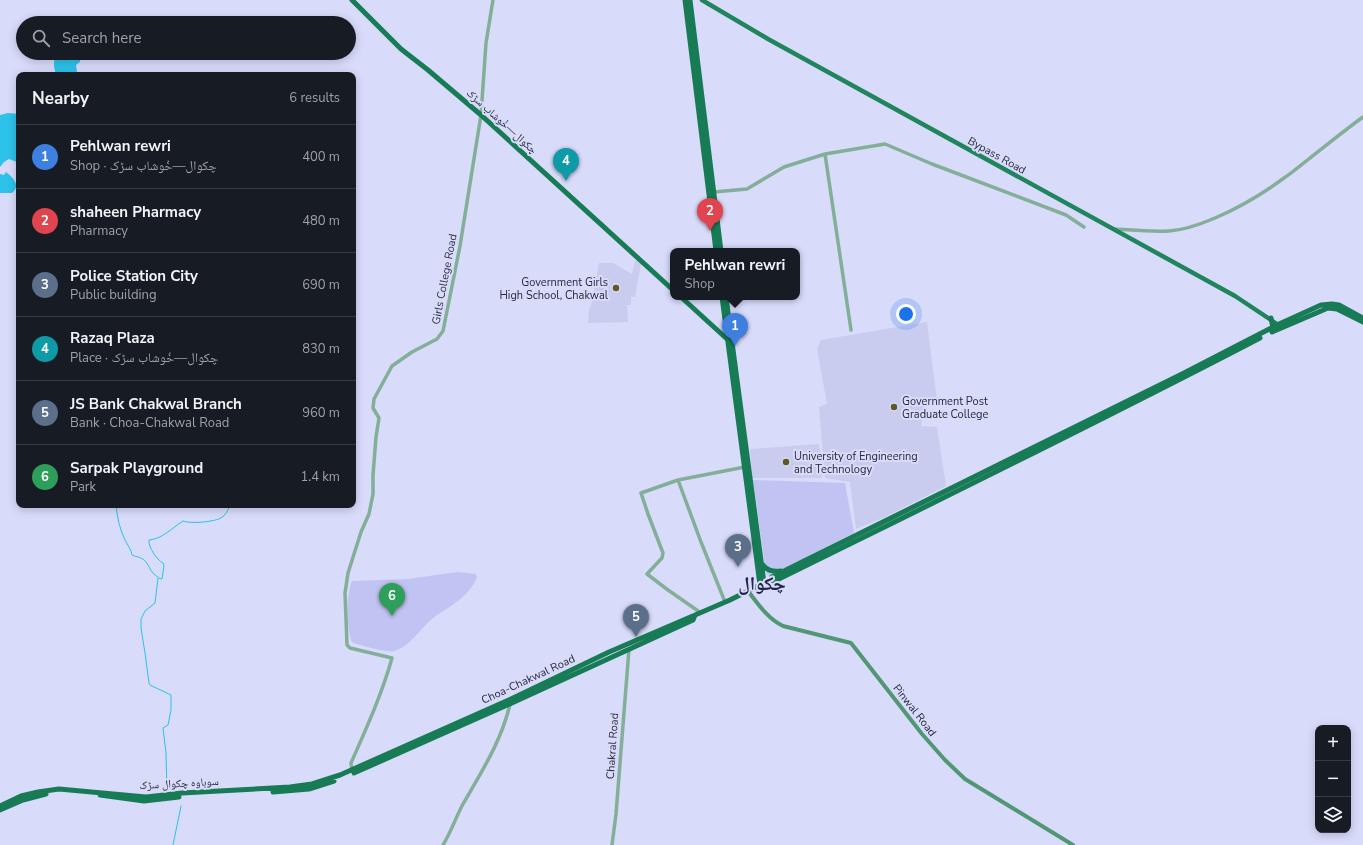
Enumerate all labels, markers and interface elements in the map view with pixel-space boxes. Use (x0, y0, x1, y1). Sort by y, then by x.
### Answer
search box (16, 16, 356, 60)
icon: search (30, 27, 52, 49)
text: Search here (62, 28, 142, 48)
street label: چکوال—خُوشاب سڑک (463, 86, 540, 157)
text: Nearby (32, 87, 89, 110)
text: 6 results (289, 89, 340, 107)
street label: Bypass Road (965, 133, 1029, 178)
text: Pehlwan rewri (70, 136, 171, 156)
text: 1 (41, 148, 49, 166)
text: 400 m (302, 148, 340, 166)
pin: 4 (553, 148, 579, 181)
text: Shop · چکوال—خُوشاب سڑک (70, 157, 217, 175)
pin: 2 (697, 198, 723, 231)
text: shaheen Pharmacy (70, 202, 201, 222)
text: 2 (41, 212, 49, 230)
text: 480 m (302, 212, 340, 230)
text: Pharmacy (70, 222, 128, 240)
street label: Girls College Road (428, 233, 461, 326)
popup (670, 248, 800, 300)
text: Pehlwan rewri (685, 255, 785, 275)
text: Police Station City (70, 266, 198, 286)
place label: Government Girls High School, Chakwal (499, 275, 609, 303)
text: Shop (685, 275, 715, 293)
text: 3 (41, 276, 49, 294)
text: 690 m (302, 276, 340, 294)
marker: Government Girls High School, Chakwal (611, 283, 621, 293)
text: Public building (70, 286, 157, 304)
your location (896, 304, 916, 324)
pin: 1 (722, 313, 748, 346)
text: Razaq Plaza (70, 328, 155, 348)
text: 4 (41, 340, 49, 358)
text: 830 m (302, 340, 340, 358)
text: Place · چکوال—خُوشاب سڑک (70, 349, 218, 367)
text: JS Bank Chakwal Branch (70, 394, 242, 414)
place label: Government Post Graduate College (902, 394, 988, 422)
marker: Government Post Graduate College (889, 402, 899, 412)
text: 5 (41, 404, 49, 422)
text: 960 m (302, 404, 340, 422)
text: Bank · Choa-Chakwal Road (70, 414, 229, 432)
place label: University of Engineering and Technology (794, 449, 918, 477)
marker: University of Engineering and Technology (781, 457, 791, 467)
text: Sarpak Playground (70, 458, 203, 478)
text: 6 (41, 468, 49, 486)
text: 1.4 km (300, 468, 340, 486)
text: Park (70, 478, 96, 496)
pin: 3 (725, 534, 751, 567)
district label: چکوال (738, 571, 786, 597)
pin: 6 (379, 583, 405, 616)
pin: 5 (623, 604, 649, 637)
street label: Choa-Chakwal Road (479, 651, 577, 708)
street label: Pinwal Road (889, 681, 940, 739)
street label: Chakral Road (603, 712, 622, 780)
map controls (1315, 725, 1351, 833)
button: + (1315, 725, 1351, 761)
button: − (1315, 761, 1351, 797)
street label: سوہاوہ چکوال سڑک (139, 774, 219, 793)
button: layers (1315, 797, 1351, 833)

